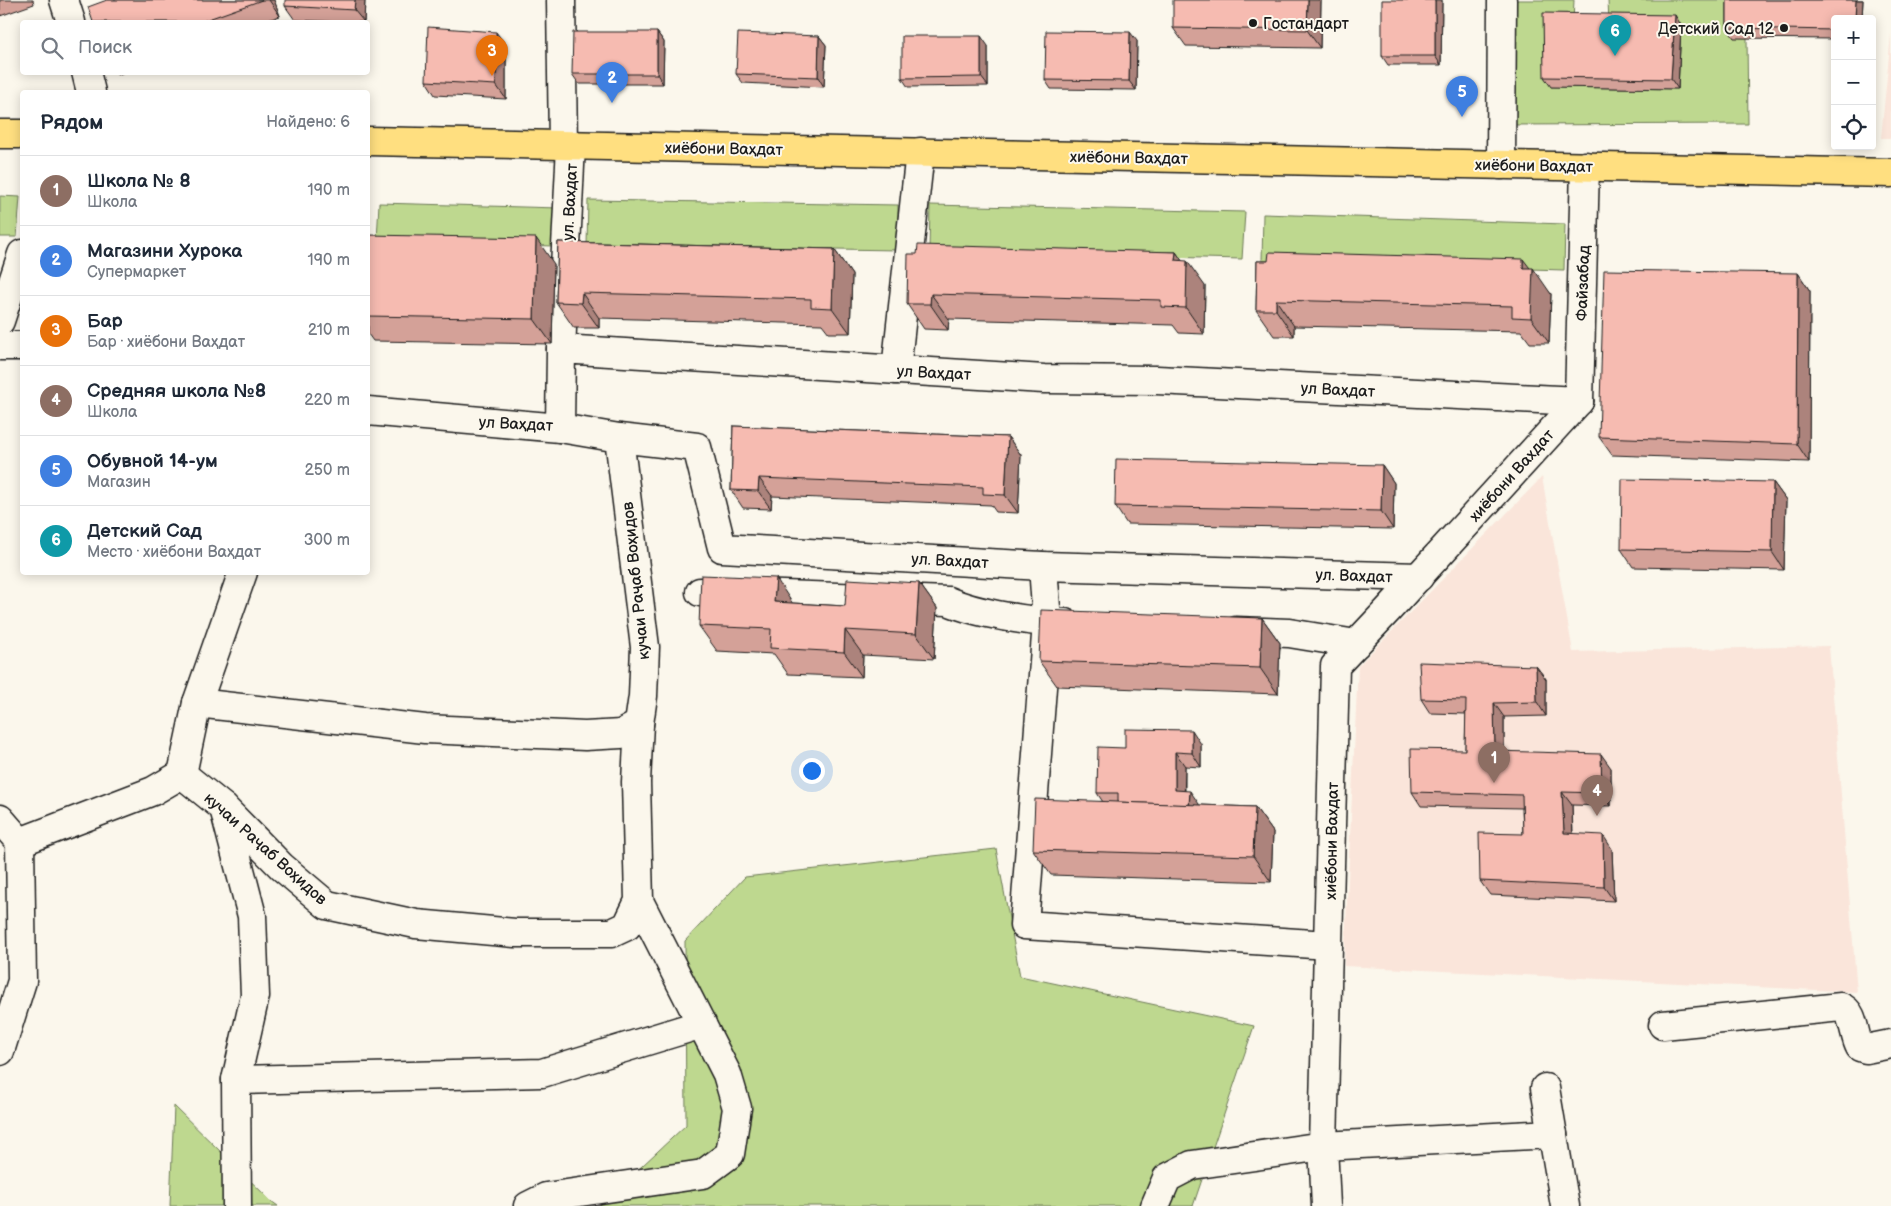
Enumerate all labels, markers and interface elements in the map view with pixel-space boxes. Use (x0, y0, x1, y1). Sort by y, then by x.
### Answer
place label: Гостандарт (1263, 15, 1350, 34)
pin: 6 (1599, 15, 1631, 56)
map controls (1831, 15, 1876, 150)
button: + (1831, 15, 1876, 60)
marker: Гостандарт (1247, 17, 1259, 29)
search box (20, 20, 370, 75)
place label: Детский Сад 12 (1658, 20, 1775, 39)
marker: Детский Сад 12 (1778, 22, 1790, 34)
icon: search (38, 34, 66, 62)
pin: 3 (476, 35, 508, 76)
text: Поиск (78, 36, 132, 59)
button: − (1831, 60, 1876, 105)
pin: 2 (596, 62, 628, 103)
pin: 5 (1446, 76, 1478, 117)
button: locate (1831, 105, 1876, 150)
text: Рядом (40, 110, 103, 135)
text: Найдено: 6 (266, 113, 350, 132)
street label: хиёбони Ваҳдат (665, 139, 784, 160)
street label: хиёбони Ваҳдат (1070, 148, 1189, 169)
street label: хиёбони Ваҳдат (1475, 156, 1594, 177)
street label: ул. Вахдат (559, 162, 582, 241)
text: Школа № 8 (87, 170, 191, 193)
text: 1 (53, 181, 59, 200)
text: 190 m (308, 181, 350, 200)
text: Школа (87, 193, 137, 212)
text: Магазини Хурока (87, 240, 242, 263)
street label: Файзабад (1573, 244, 1594, 321)
text: 2 (51, 251, 61, 270)
text: 190 m (308, 251, 350, 270)
text: Супермаркет (87, 263, 186, 282)
text: Бар (87, 310, 123, 333)
text: 3 (51, 321, 61, 340)
text: 210 m (308, 321, 350, 340)
text: Бар · хиёбони Ваҳдат (87, 333, 245, 352)
street label: ул Ваҳдат (896, 362, 972, 385)
street label: ул Ваҳдат (1300, 379, 1376, 402)
text: Средняя школа №8 (87, 380, 266, 403)
text: 4 (51, 391, 61, 410)
text: 220 m (304, 391, 350, 410)
text: Школа (87, 403, 137, 422)
street label: ул Ваҳдат (478, 413, 554, 436)
street label: хиёбони Вахдат (1466, 425, 1559, 526)
text: Обувной 14-ум (87, 450, 218, 473)
text: 5 (51, 461, 61, 480)
text: 250 m (304, 461, 350, 480)
text: Магазин (87, 473, 151, 492)
street label: кучаи Раҷаб Воҳидов (619, 500, 654, 661)
text: Детский Сад (87, 520, 202, 543)
text: 6 (51, 531, 61, 550)
text: 300 m (304, 531, 350, 550)
text: Место · хиёбони Ваҳдат (87, 543, 261, 562)
street label: ул. Вахдат (911, 550, 990, 573)
street label: ул. Вахдат (1315, 566, 1393, 587)
pin: 1 (1478, 742, 1510, 783)
your location (799, 758, 825, 784)
pin: 4 (1581, 775, 1613, 816)
street label: хиёбони Вахдат (1322, 781, 1343, 900)
street label: кучаи Раҷаб Воҳидов (200, 789, 331, 910)

